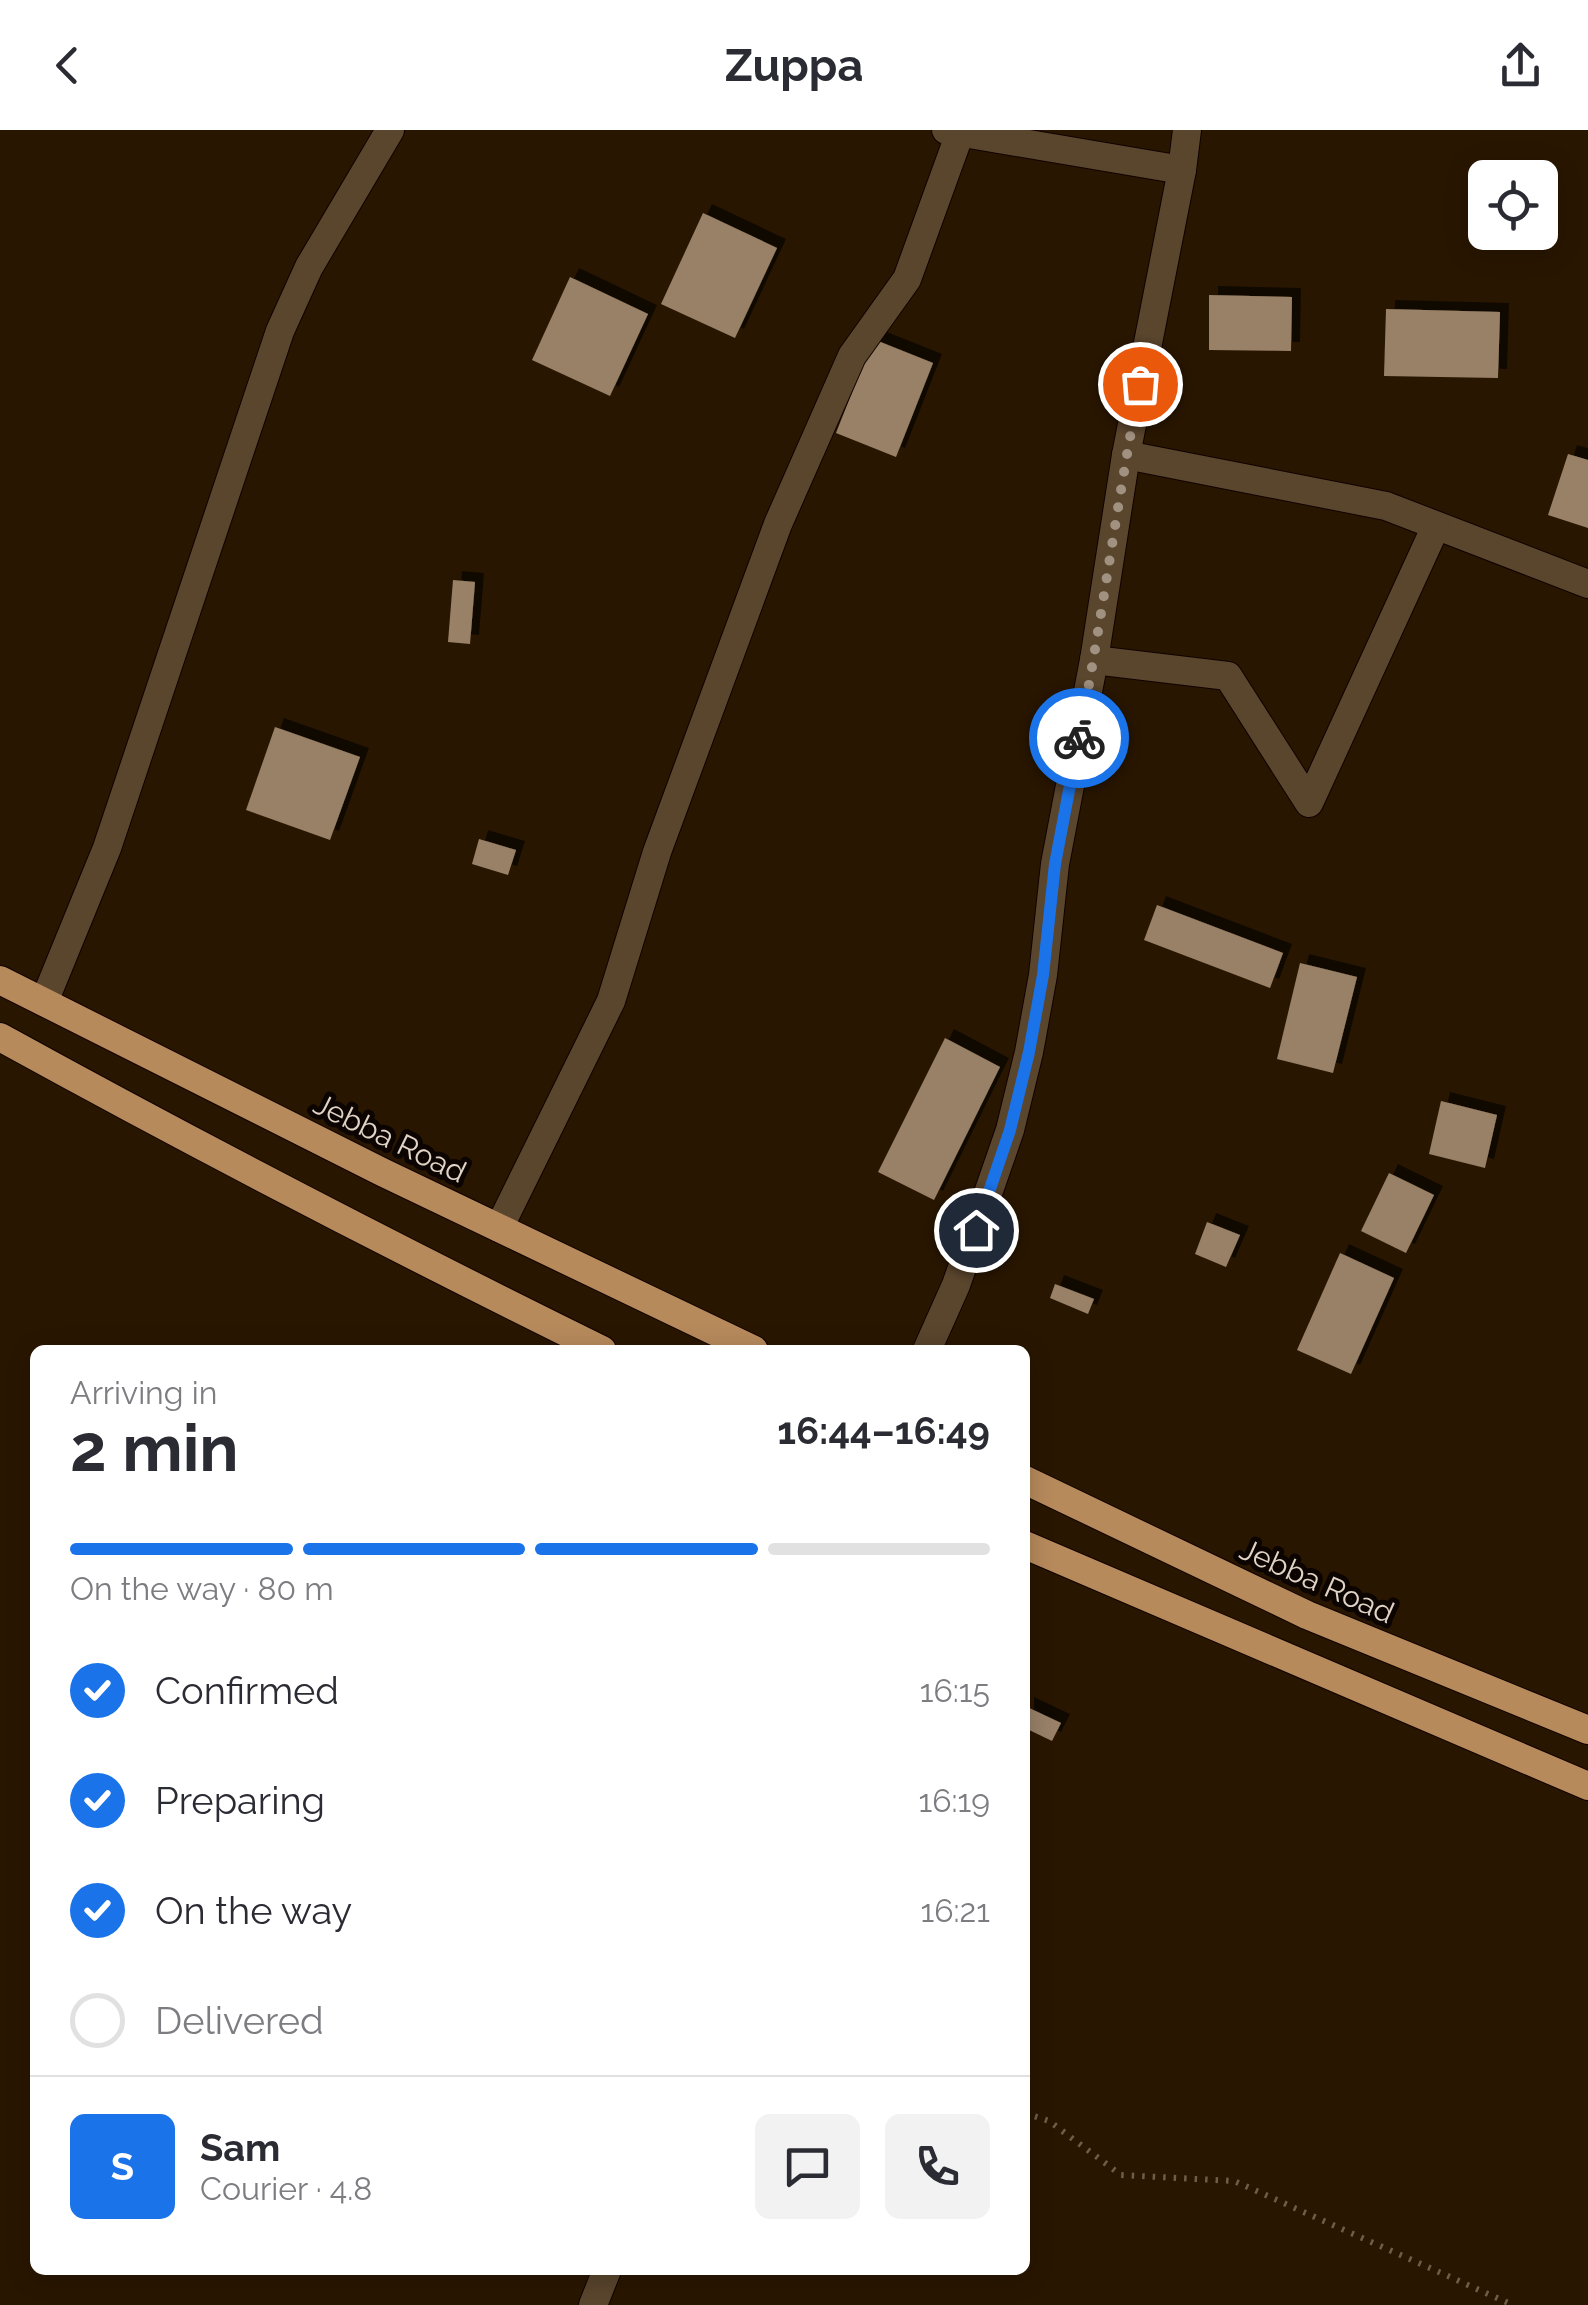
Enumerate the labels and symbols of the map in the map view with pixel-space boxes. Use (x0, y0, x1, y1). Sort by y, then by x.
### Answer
pin (1098, 342, 1183, 427)
courier (1029, 688, 1129, 788)
street label: Jebba Road (308, 1086, 472, 1190)
pin (934, 1188, 1019, 1273)
street label: Jebba Road (1235, 1532, 1399, 1630)

